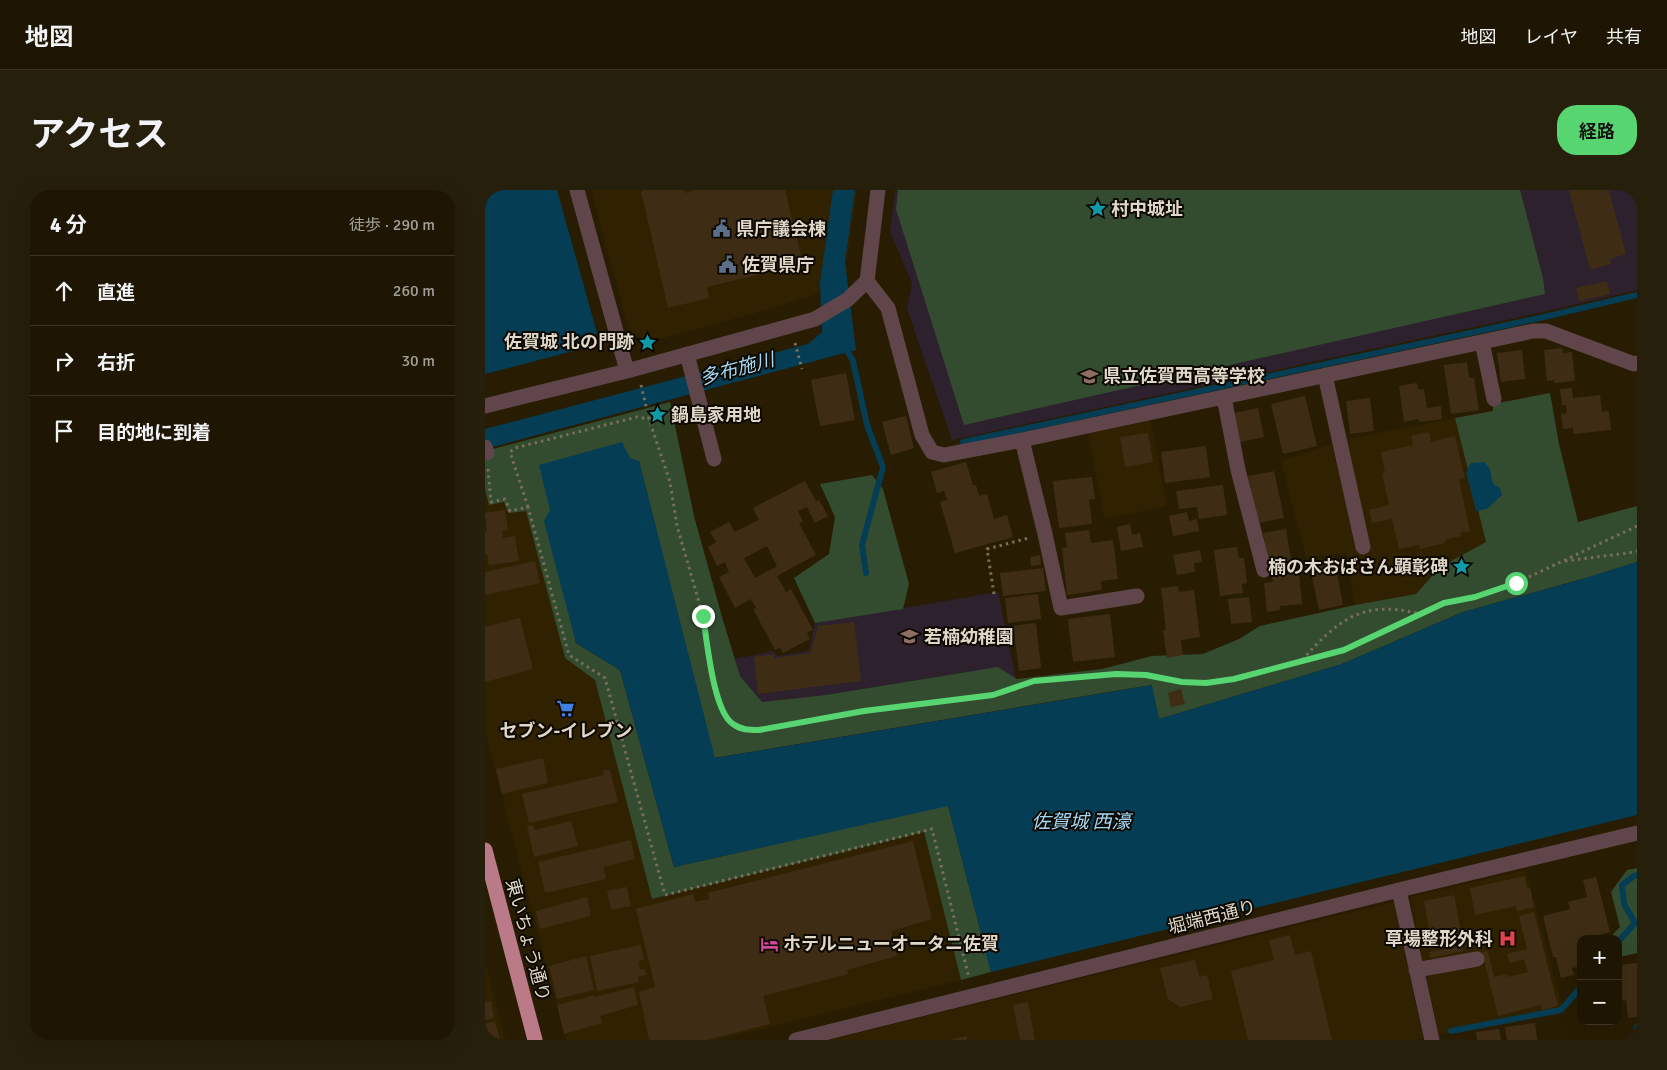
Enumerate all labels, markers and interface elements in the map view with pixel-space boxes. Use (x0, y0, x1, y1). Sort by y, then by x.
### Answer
text: 地図 (25, 22, 73, 52)
text: 地図 (1461, 26, 1497, 48)
text: レイヤ (1525, 26, 1578, 48)
text: 共有 (1606, 26, 1642, 48)
button: 経路 (1557, 105, 1637, 155)
text: アクセス (30, 113, 168, 156)
place label: 村中城址 (1111, 198, 1183, 220)
place icon: 村中城址 (1087, 199, 1107, 219)
text: 4 分 (50, 212, 87, 238)
text: 徒歩 · 290 m (349, 215, 435, 235)
place label: 県庁議会棟 (736, 218, 826, 240)
public building icon: 県庁議会棟 (712, 219, 732, 239)
place label: 佐賀県庁 (742, 254, 814, 276)
public building icon: 佐賀県庁 (718, 255, 738, 275)
icon: ahead (50, 277, 78, 305)
text: 直進 (97, 281, 135, 305)
text: 260 m (393, 281, 435, 301)
place label: 佐賀城 北の門跡 (504, 331, 634, 353)
place icon: 佐賀城 北の門跡 (638, 332, 658, 352)
icon: right (50, 347, 78, 375)
water label: 多布施川 (697, 347, 779, 390)
text: 右折 (97, 351, 135, 375)
text: 30 m (401, 351, 435, 371)
place label: 県立佐賀西高等学校 (1103, 365, 1265, 387)
school or university icon: 県立佐賀西高等学校 (1079, 366, 1099, 386)
place label: 鍋島家用地 (671, 404, 761, 426)
place icon: 鍋島家用地 (647, 405, 667, 425)
icon: arrive (50, 417, 78, 445)
text: 目的地に到着 (97, 421, 211, 445)
place label: 楠の木おばさん顕彰碑 (1268, 556, 1448, 578)
place icon: 楠の木おばさん顕彰碑 (1452, 557, 1472, 577)
route start (1505, 572, 1528, 595)
route end (692, 605, 715, 628)
place label: 若楠幼稚園 (924, 626, 1014, 648)
school or university icon: 若楠幼稚園 (900, 627, 920, 647)
supermarket icon: セブン-イレブン (556, 698, 576, 718)
place label: セブン-イレブン (500, 720, 632, 742)
water label: 佐賀城 西濠 (1031, 810, 1134, 834)
street label: 東いちょう通り (501, 876, 555, 1004)
street label: 堀端西通り (1166, 895, 1258, 939)
place label: 草場整形外科 (1385, 928, 1493, 950)
hospital icon: 草場整形外科 (1497, 929, 1517, 949)
place label: ホテルニューオータニ佐賀 (783, 933, 999, 955)
hotel icon: ホテルニューオータニ佐賀 (759, 934, 779, 954)
map controls (1577, 935, 1622, 1025)
button: + (1577, 935, 1622, 980)
button: − (1577, 980, 1622, 1025)

